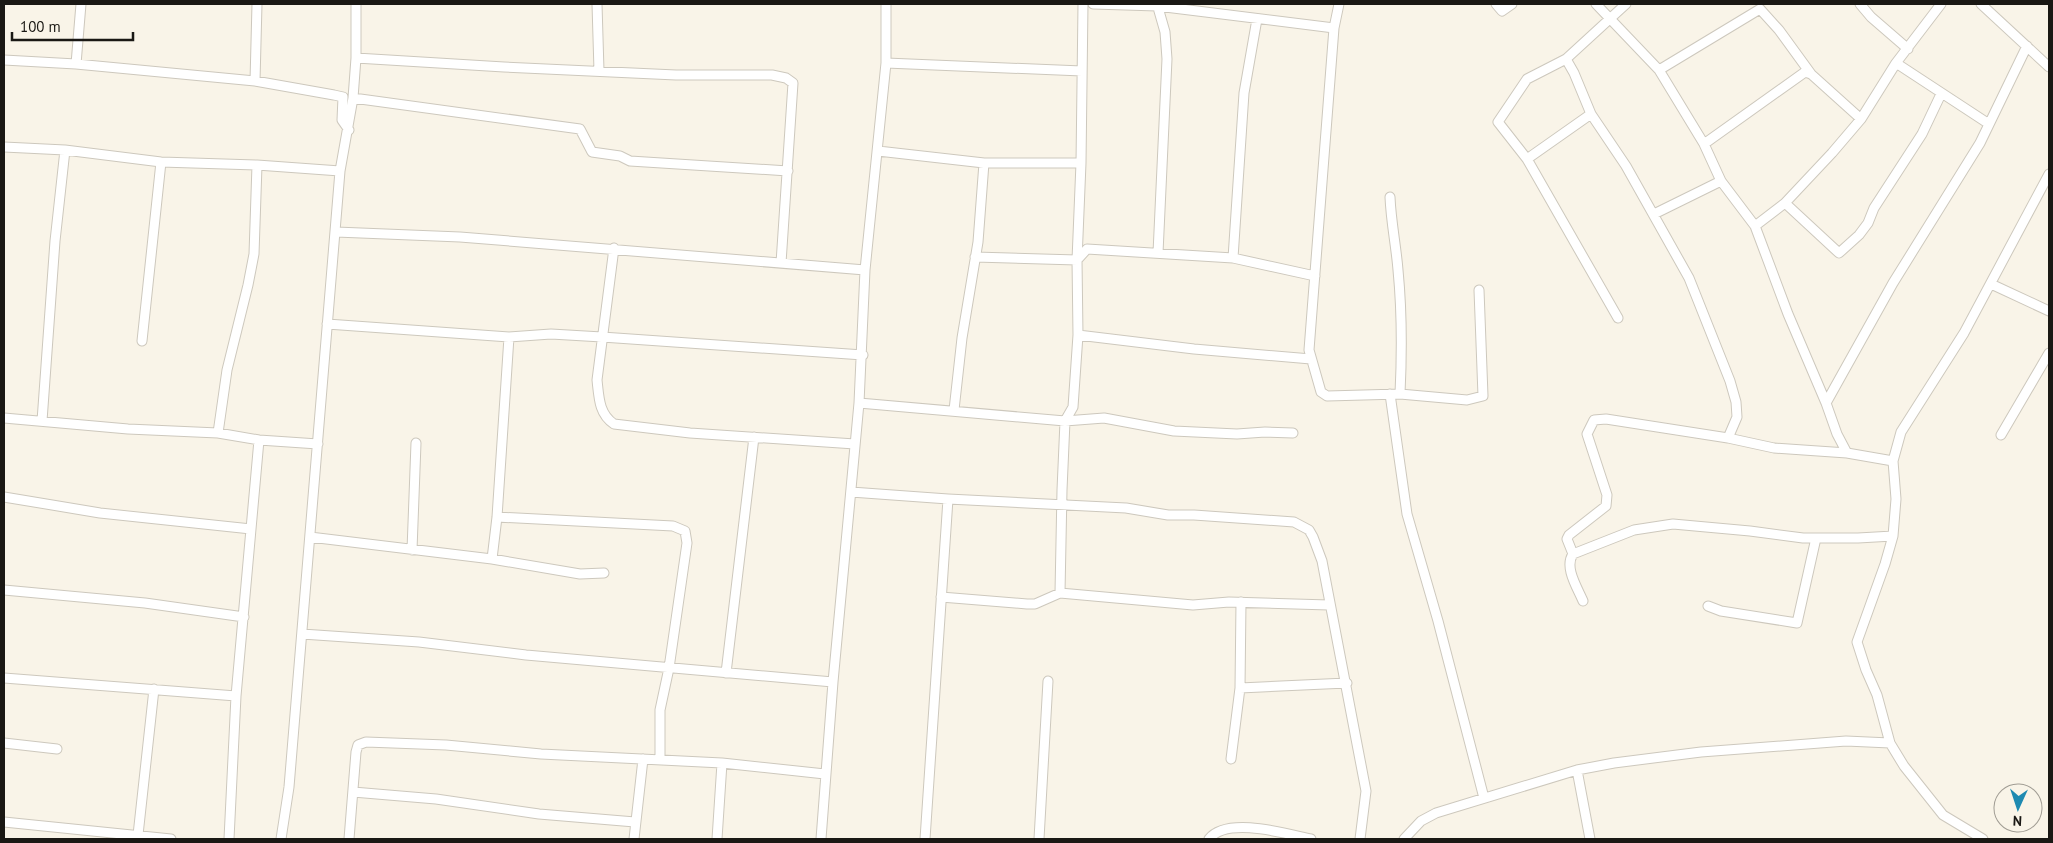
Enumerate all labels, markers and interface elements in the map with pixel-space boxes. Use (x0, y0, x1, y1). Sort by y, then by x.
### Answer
scale bar (12, 10, 134, 42)
text: 100 m (20, 17, 61, 36)
north arrow (1993, 783, 2043, 833)
text: N (2012, 812, 2022, 830)

